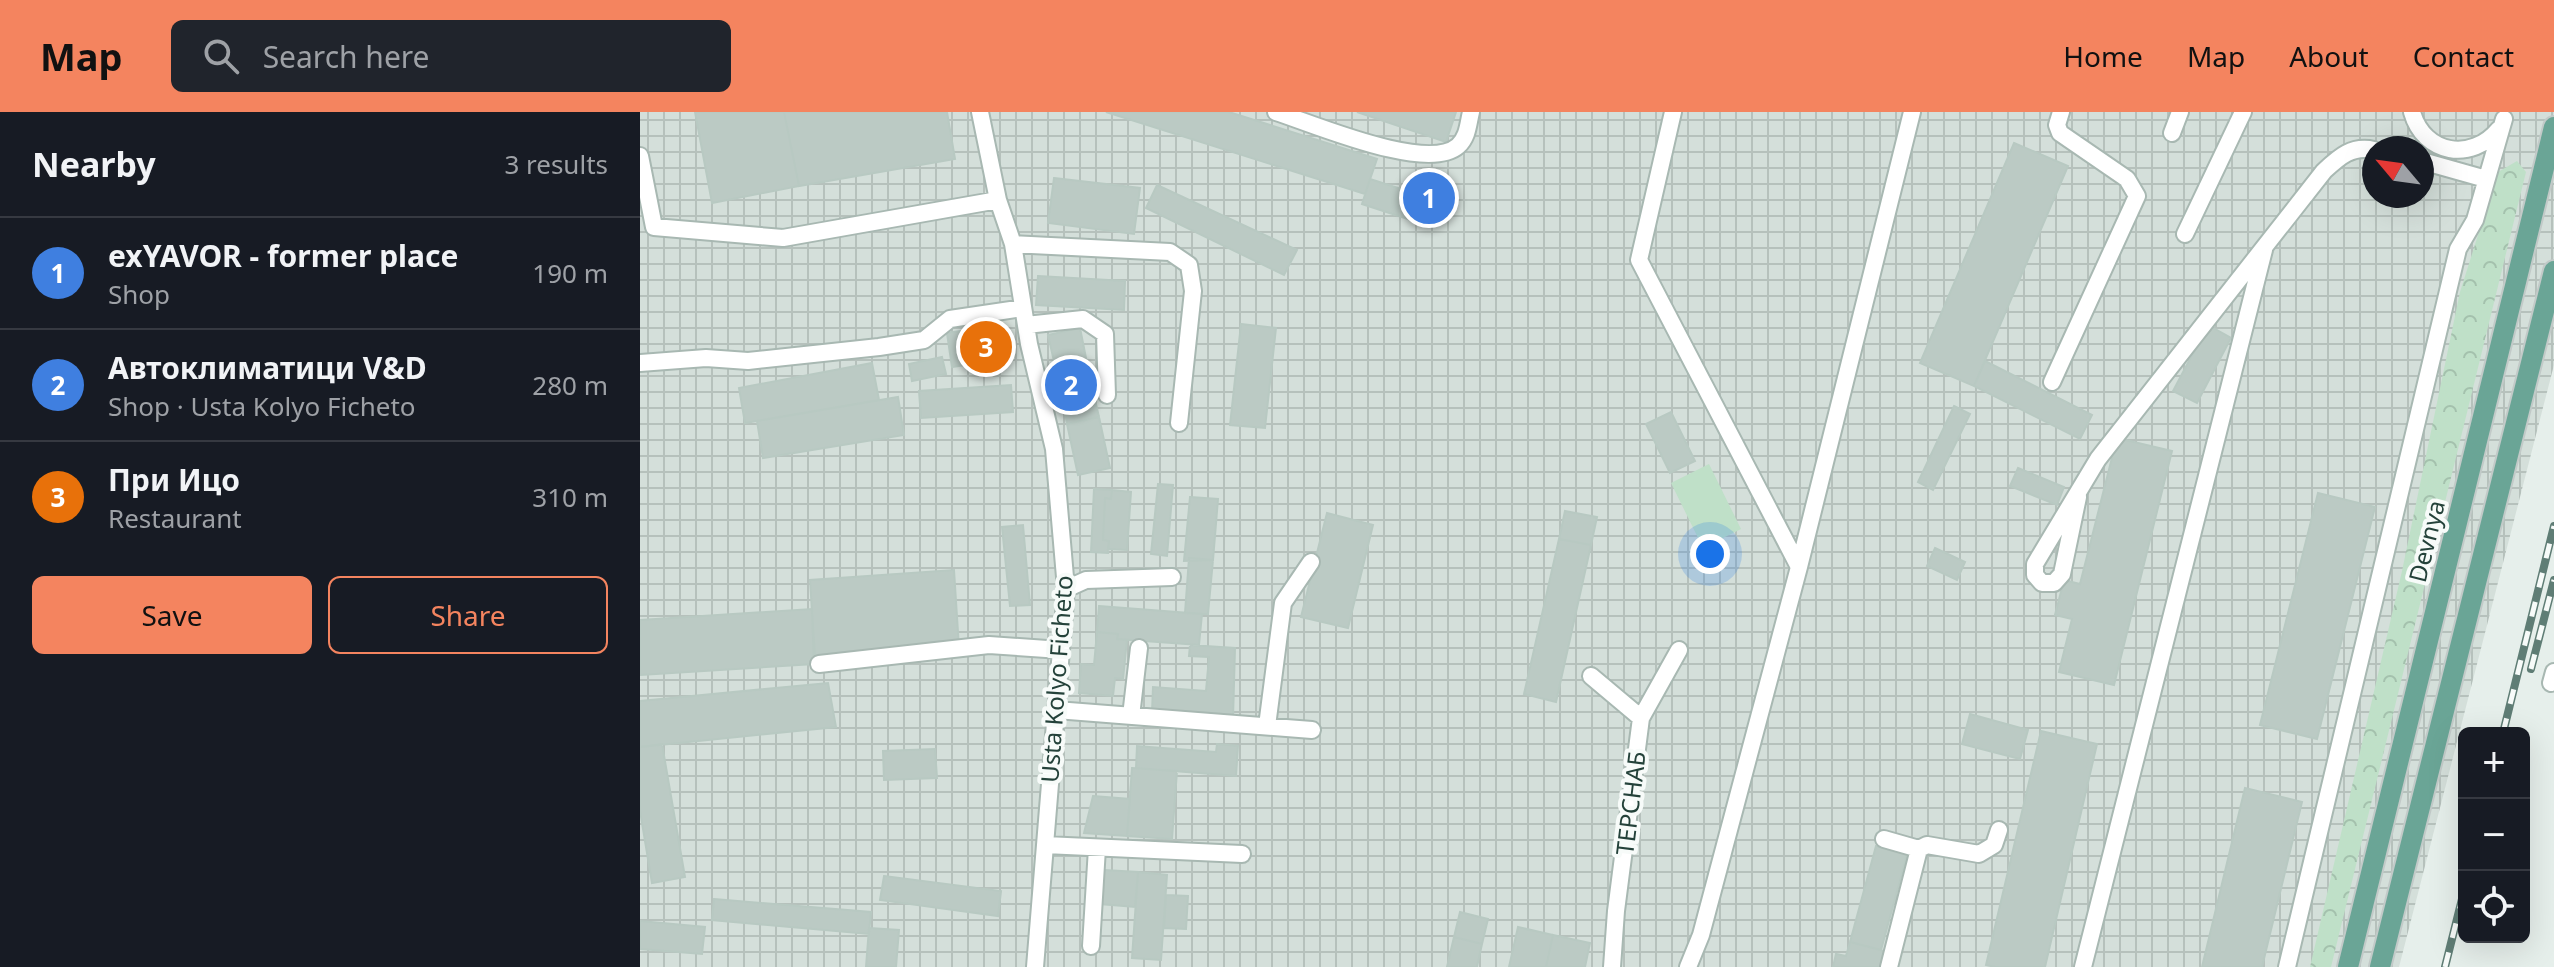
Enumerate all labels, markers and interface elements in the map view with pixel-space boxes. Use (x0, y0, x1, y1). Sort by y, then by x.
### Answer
search box (171, 20, 731, 92)
text: Map (40, 30, 123, 82)
icon: search (199, 34, 243, 78)
text: Search here (263, 36, 430, 77)
text: Home (2063, 37, 2143, 75)
text: Map (2187, 37, 2245, 75)
text: About (2289, 37, 2369, 75)
text: Contact (2413, 37, 2514, 75)
north arrow (2362, 136, 2434, 208)
text: Nearby (32, 141, 156, 187)
text: 3 results (504, 146, 608, 182)
pin: 1 (1403, 168, 1455, 228)
text: exYAVOR - former place (108, 235, 458, 276)
text: 1 (51, 255, 65, 291)
text: 190 m (532, 255, 608, 291)
text: Shop (108, 276, 170, 312)
pin: 3 (960, 317, 1012, 377)
text: Автоклиматици V&D (108, 347, 427, 388)
pin: 2 (1045, 355, 1097, 415)
text: 2 (51, 367, 65, 403)
text: 280 m (532, 367, 608, 403)
text: Shop · Usta Kolyo Ficheto (108, 388, 416, 424)
text: При Ицо (108, 459, 240, 500)
text: 3 (51, 479, 65, 515)
text: 310 m (532, 479, 608, 515)
street label: Devnya (2400, 497, 2452, 585)
text: Restaurant (108, 500, 242, 536)
your location (1690, 534, 1730, 574)
street label: Usta Kolyo Ficheto (1032, 574, 1080, 784)
button: Save (32, 576, 312, 654)
button: Share (328, 576, 608, 654)
map controls (2458, 727, 2530, 943)
button: + (2458, 727, 2530, 799)
street label: ТЕРСНАБ (1607, 749, 1653, 857)
button: − (2458, 799, 2530, 871)
button: locate (2458, 871, 2530, 943)

